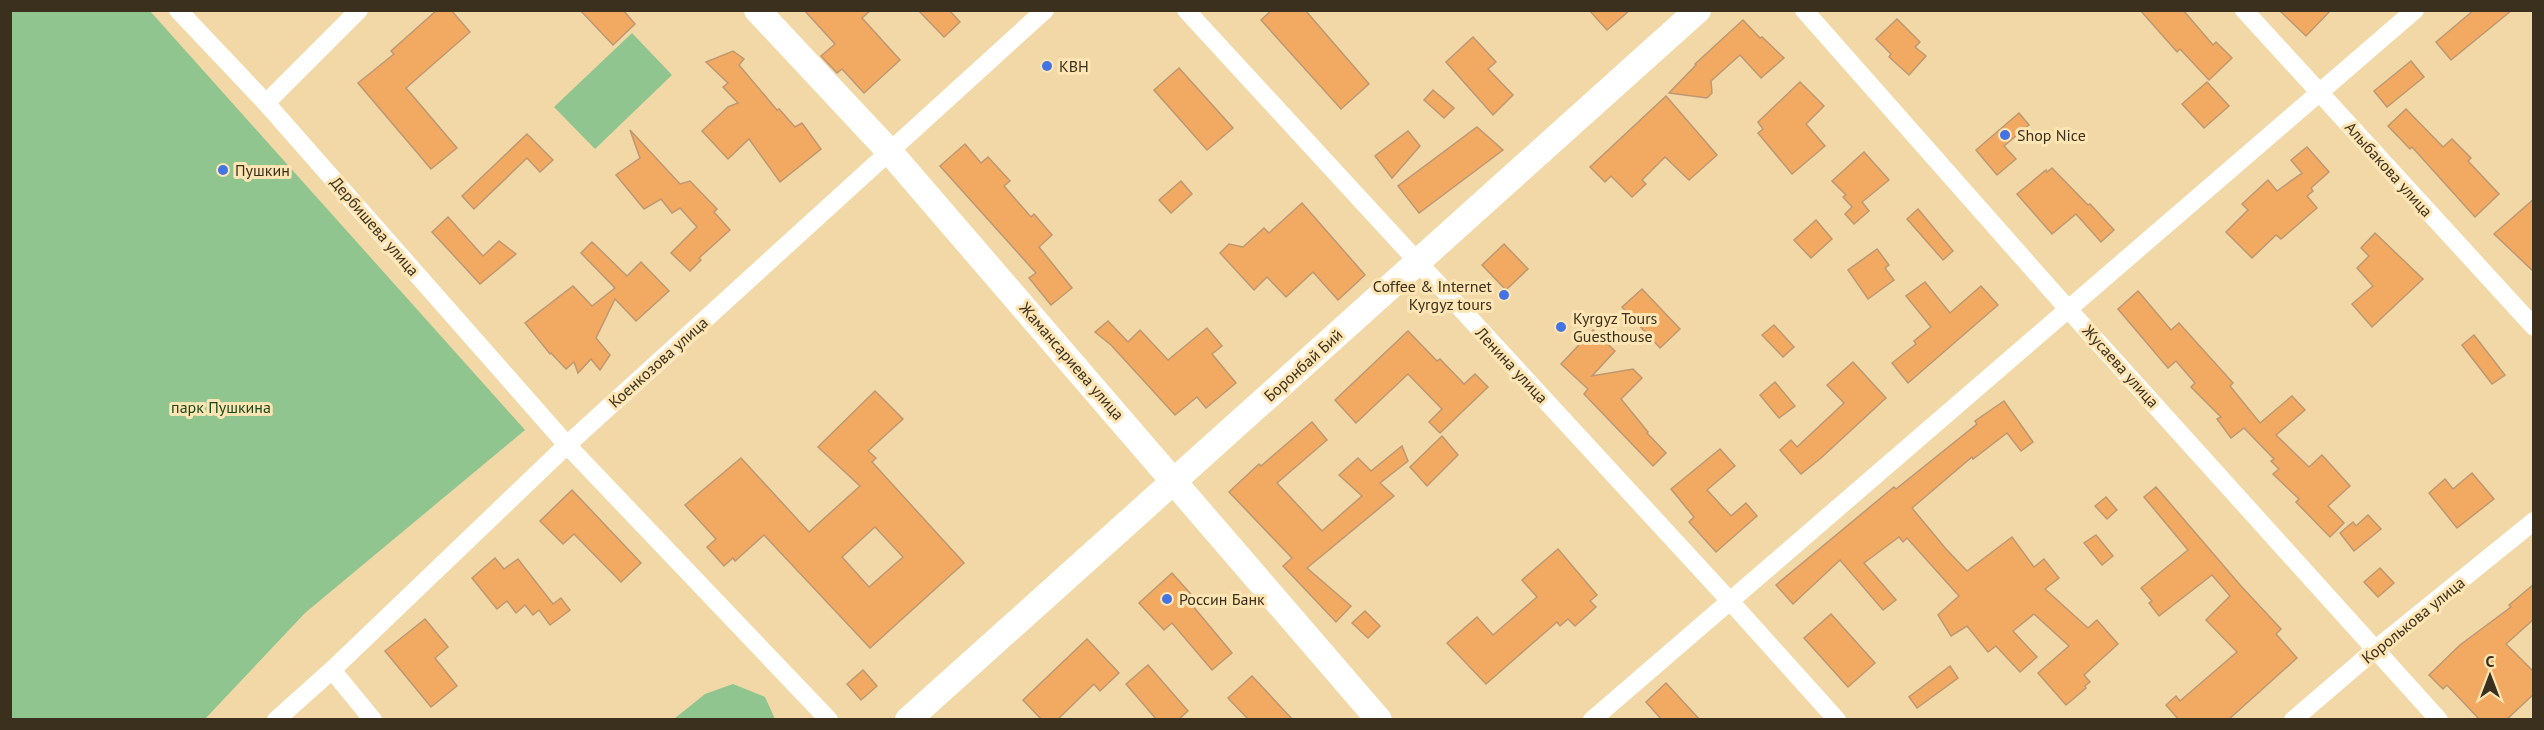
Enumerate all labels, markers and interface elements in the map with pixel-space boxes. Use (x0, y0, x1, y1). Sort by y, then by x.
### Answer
place label: KBH (1059, 56, 1089, 76)
marker: KBH (1040, 59, 1054, 73)
street label: Алыбакова улица (2341, 117, 2437, 221)
place label: Shop Nice (2017, 125, 2086, 145)
marker: Shop Nice (1998, 128, 2012, 142)
place label: Пушкин (235, 160, 290, 180)
marker: Пушкин (216, 163, 230, 177)
street label: Дербишева улица (326, 172, 424, 280)
place label: Coffee & Internet Kyrgyz tours (1373, 276, 1493, 314)
marker: Coffee & Internet Kyrgyz tours (1497, 288, 1511, 302)
street label: Жамансариева улица (1015, 297, 1129, 424)
place label: Kyrgyz Tours Guesthouse (1573, 308, 1658, 346)
street label: Коенкозова улица (604, 312, 712, 412)
marker: Kyrgyz Tours Guesthouse (1554, 320, 1568, 334)
street label: Жусаева улица (2078, 320, 2163, 412)
street label: Ленина улица (1471, 322, 1552, 407)
street label: Боронбай Бий (1260, 324, 1346, 406)
park label: парк Пушкина (171, 397, 271, 417)
street label: Королькова улица (2357, 572, 2469, 668)
place label: Россин Банк (1179, 589, 1265, 609)
marker: Россин Банк (1160, 592, 1174, 606)
north arrow (2460, 646, 2520, 706)
text: С (2486, 651, 2495, 671)

